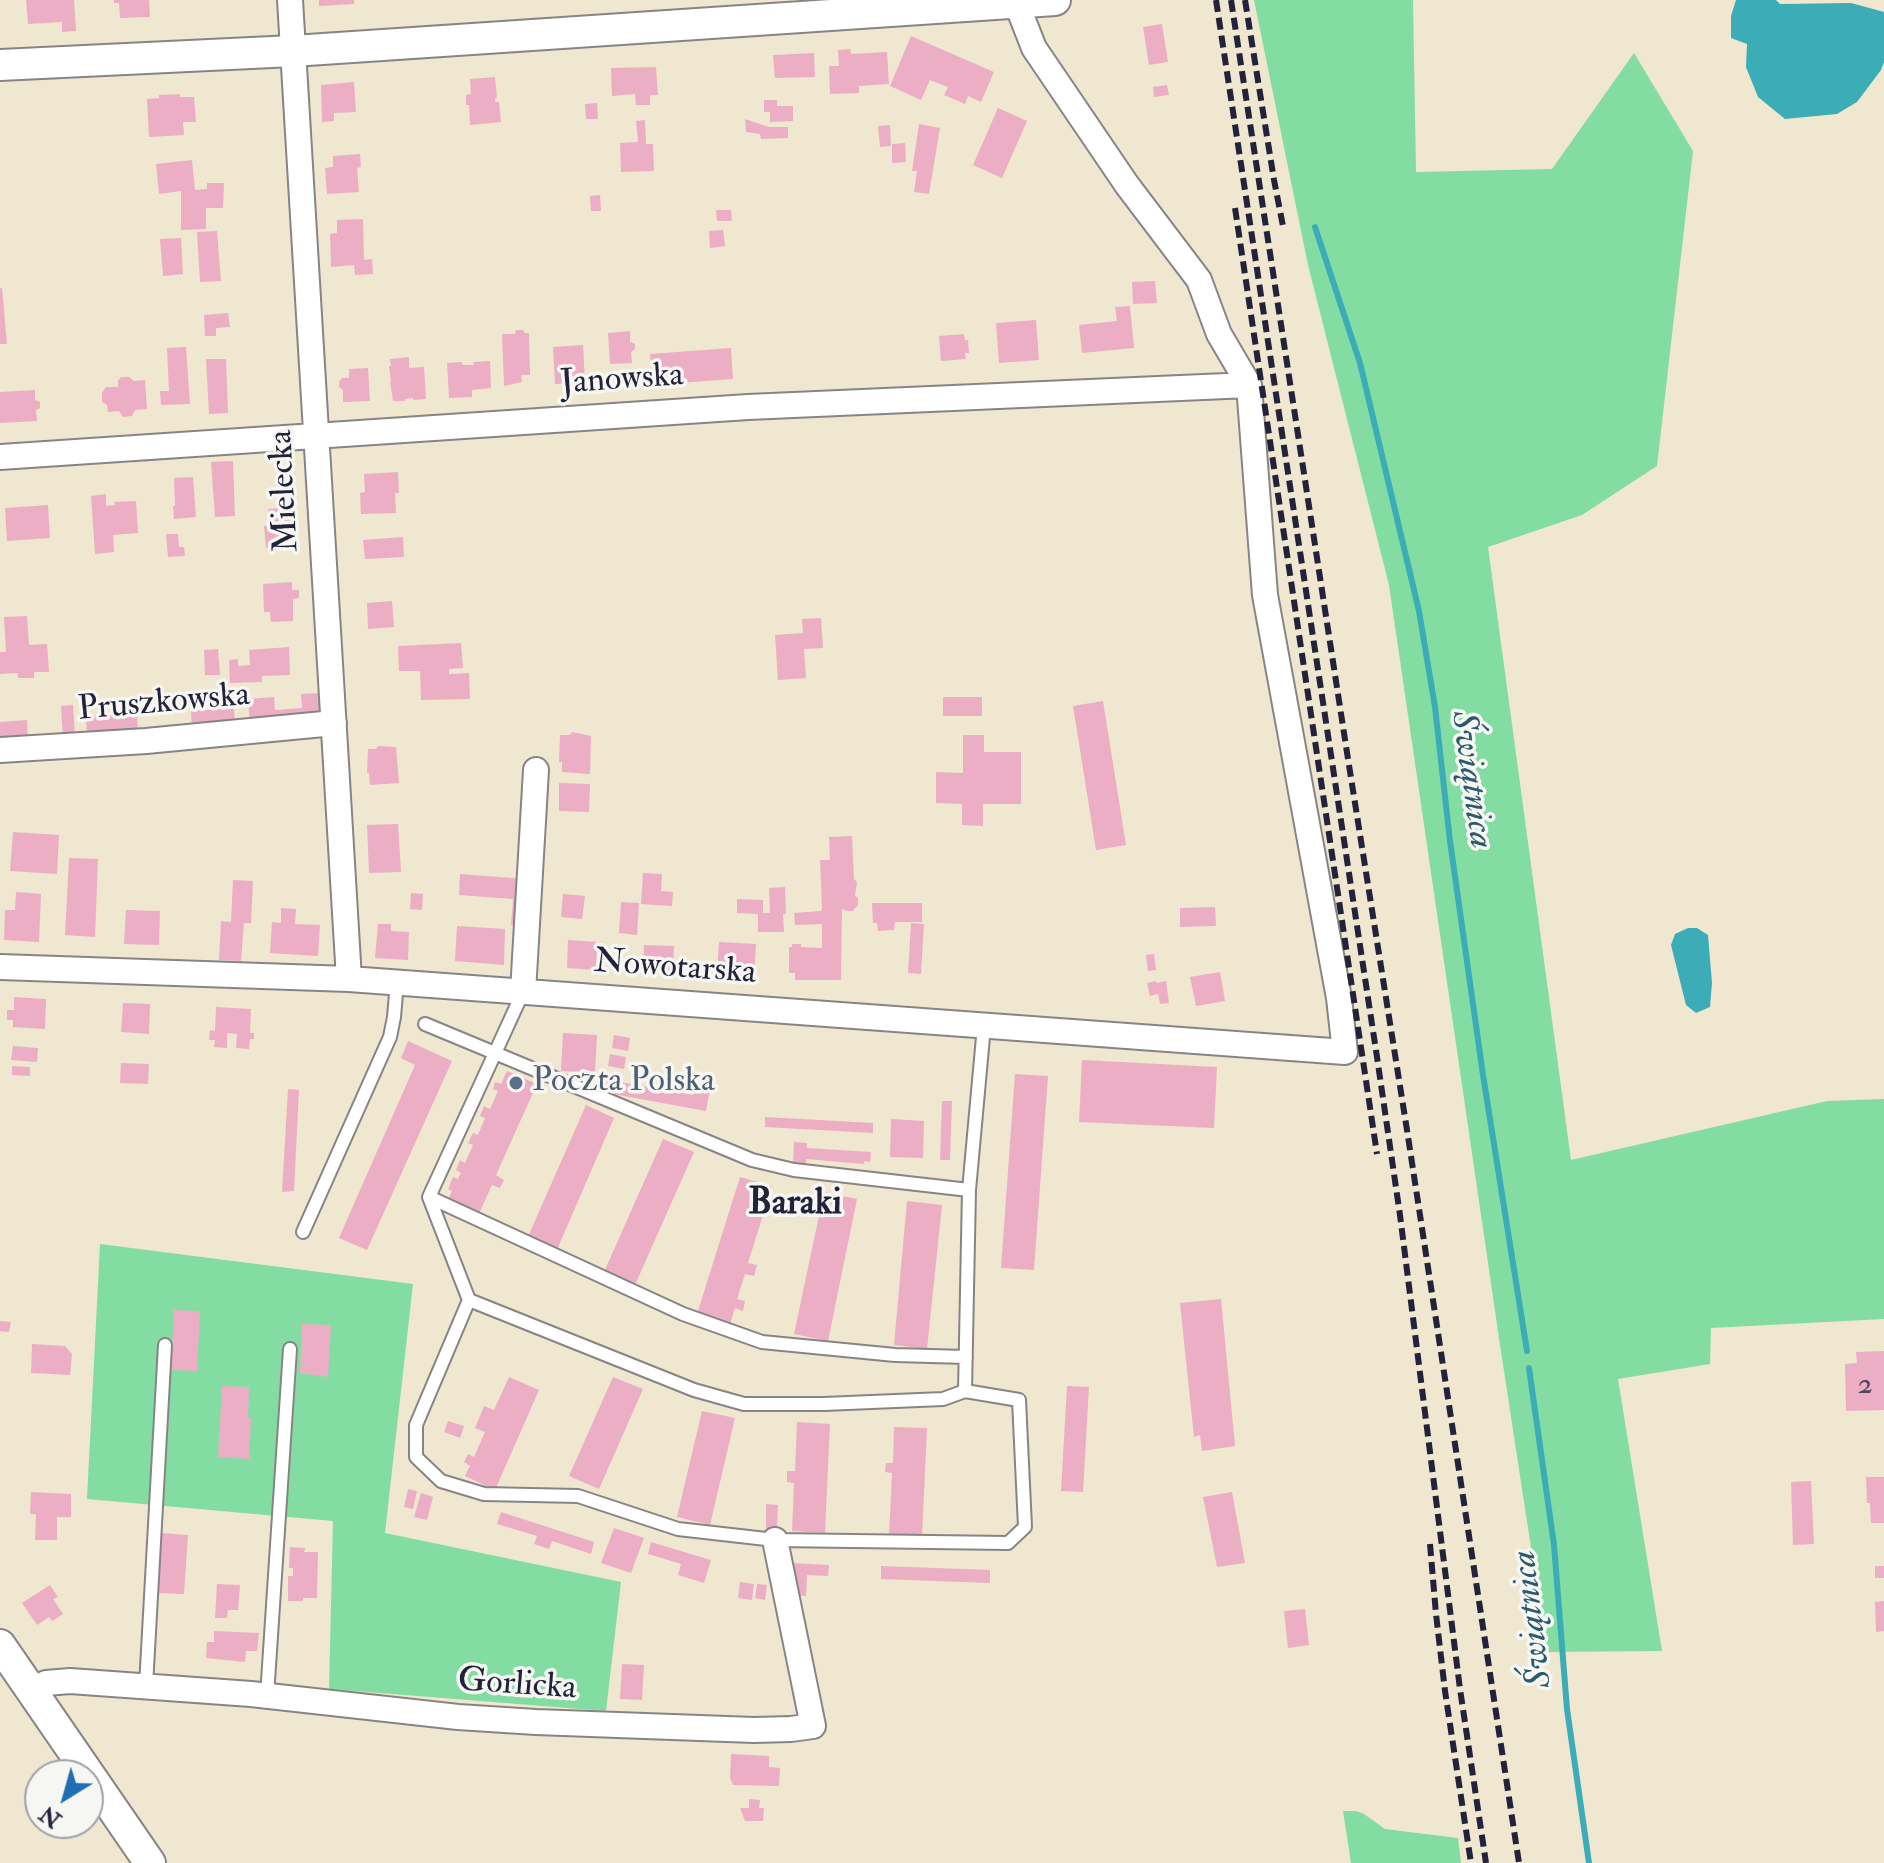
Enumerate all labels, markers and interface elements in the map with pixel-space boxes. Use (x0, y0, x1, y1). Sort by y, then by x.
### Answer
street label: Janowska (559, 356, 685, 406)
street label: Mielecka (262, 429, 310, 553)
street label: Pruszkowska (76, 676, 252, 732)
water label: Świątnica (1439, 708, 1501, 852)
street label: Nowotarska (593, 943, 757, 995)
place label: Poczta Polska (532, 1063, 715, 1103)
marker: Poczta Polska (507, 1074, 525, 1092)
district label: Baraki (748, 1183, 842, 1227)
house number: 2 (1857, 1369, 1873, 1405)
water label: Świątnica (1504, 1548, 1564, 1690)
street label: Gorlicka (456, 1662, 578, 1710)
north arrow (24, 1759, 104, 1839)
text: N (34, 1799, 67, 1834)

